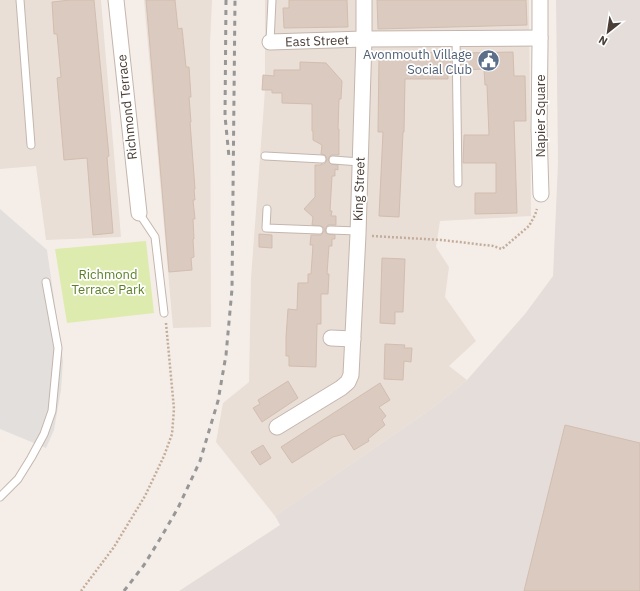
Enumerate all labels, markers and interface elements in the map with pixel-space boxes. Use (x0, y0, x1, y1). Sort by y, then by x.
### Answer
north arrow (588, 12, 628, 52)
street label: East Street (285, 31, 349, 51)
text: N (596, 33, 610, 49)
place label: Avonmouth Village Social Club (363, 46, 472, 78)
public building icon: Avonmouth Village Social Club (475, 48, 501, 74)
street label: Richmond Terrace (113, 53, 141, 161)
street label: Napier Square (532, 74, 549, 158)
street label: King Street (349, 156, 369, 222)
park label: Richmond Terrace Park (71, 266, 145, 298)

